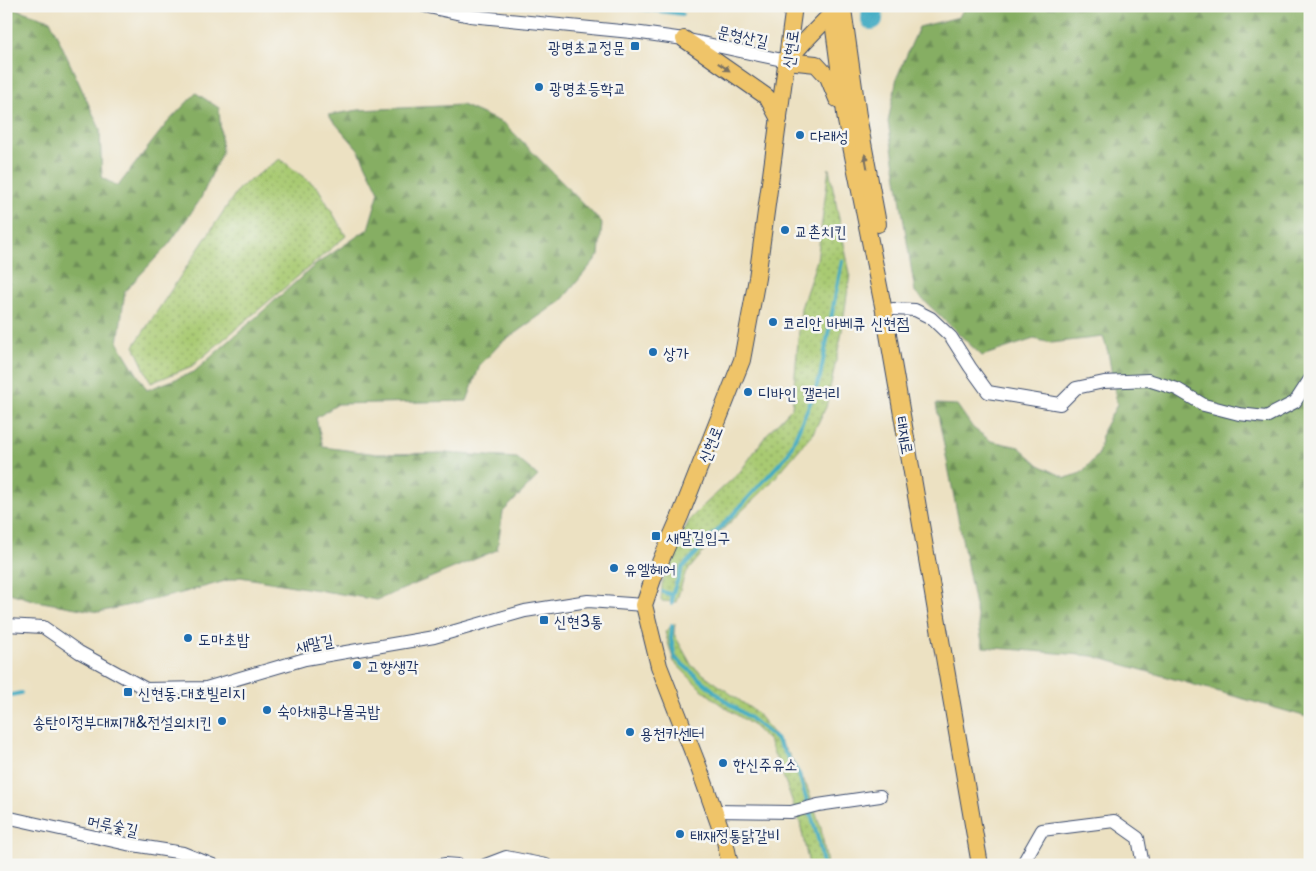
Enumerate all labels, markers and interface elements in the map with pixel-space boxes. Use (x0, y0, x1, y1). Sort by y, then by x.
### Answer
street label: 문형산길 (715, 18, 771, 52)
street label: 신현로 (774, 28, 804, 70)
place label: 광명초교정문 (548, 34, 625, 58)
marker: 광명초교정문 (629, 40, 641, 52)
one-way arrow (717, 62, 731, 72)
place label: 광명초등학교 (549, 75, 626, 99)
marker: 광명초등학교 (533, 81, 545, 93)
place label: 다래성 (810, 123, 849, 147)
marker: 다래성 (794, 129, 806, 141)
one-way arrow (862, 153, 870, 169)
place label: 교촌치킨 (795, 218, 847, 242)
marker: 교촌치킨 (779, 224, 791, 236)
place label: 코리안 바베큐 신현점 (783, 310, 909, 334)
marker: 코리안 바베큐 신현점 (767, 316, 779, 328)
place label: 상가 (663, 340, 689, 364)
marker: 상가 (647, 346, 659, 358)
place label: 디바인 갤러리 (758, 380, 840, 404)
marker: 디바인 갤러리 (742, 386, 754, 398)
street label: 태재로 (891, 414, 921, 456)
street label: 신현로 (691, 422, 727, 466)
place label: 새말길입구 (666, 524, 730, 548)
marker: 새말길입구 (650, 530, 662, 542)
place label: 유엘헤어 (624, 556, 676, 580)
marker: 유엘헤어 (608, 562, 620, 574)
place label: 신현3통 (554, 608, 603, 632)
marker: 신현3통 (538, 614, 550, 626)
place label: 도마초밥 (198, 626, 250, 650)
street label: 새말길 (293, 627, 335, 657)
marker: 도마초밥 (182, 632, 194, 644)
place label: 고향생각 (367, 653, 419, 677)
marker: 고향생각 (351, 659, 363, 671)
place label: 신현동.대호빌리지 (138, 680, 245, 704)
marker: 신현동.대호빌리지 (122, 686, 134, 698)
place label: 숙아채콩나물국밥 (277, 698, 380, 722)
marker: 숙아채콩나물국밥 (261, 704, 273, 716)
place label: 송탄이정부대찌개&전설의치킨 (32, 709, 212, 733)
marker: 송탄이정부대찌개&전설의치킨 (216, 715, 228, 727)
place label: 용천카센터 (640, 720, 704, 744)
marker: 용천카센터 (624, 726, 636, 738)
place label: 한신주유소 (733, 751, 797, 775)
marker: 한신주유소 (717, 757, 729, 769)
street label: 머루숯길 (85, 807, 141, 841)
place label: 태재정통닭갈비 (690, 822, 780, 846)
marker: 태재정통닭갈비 (674, 828, 686, 840)

